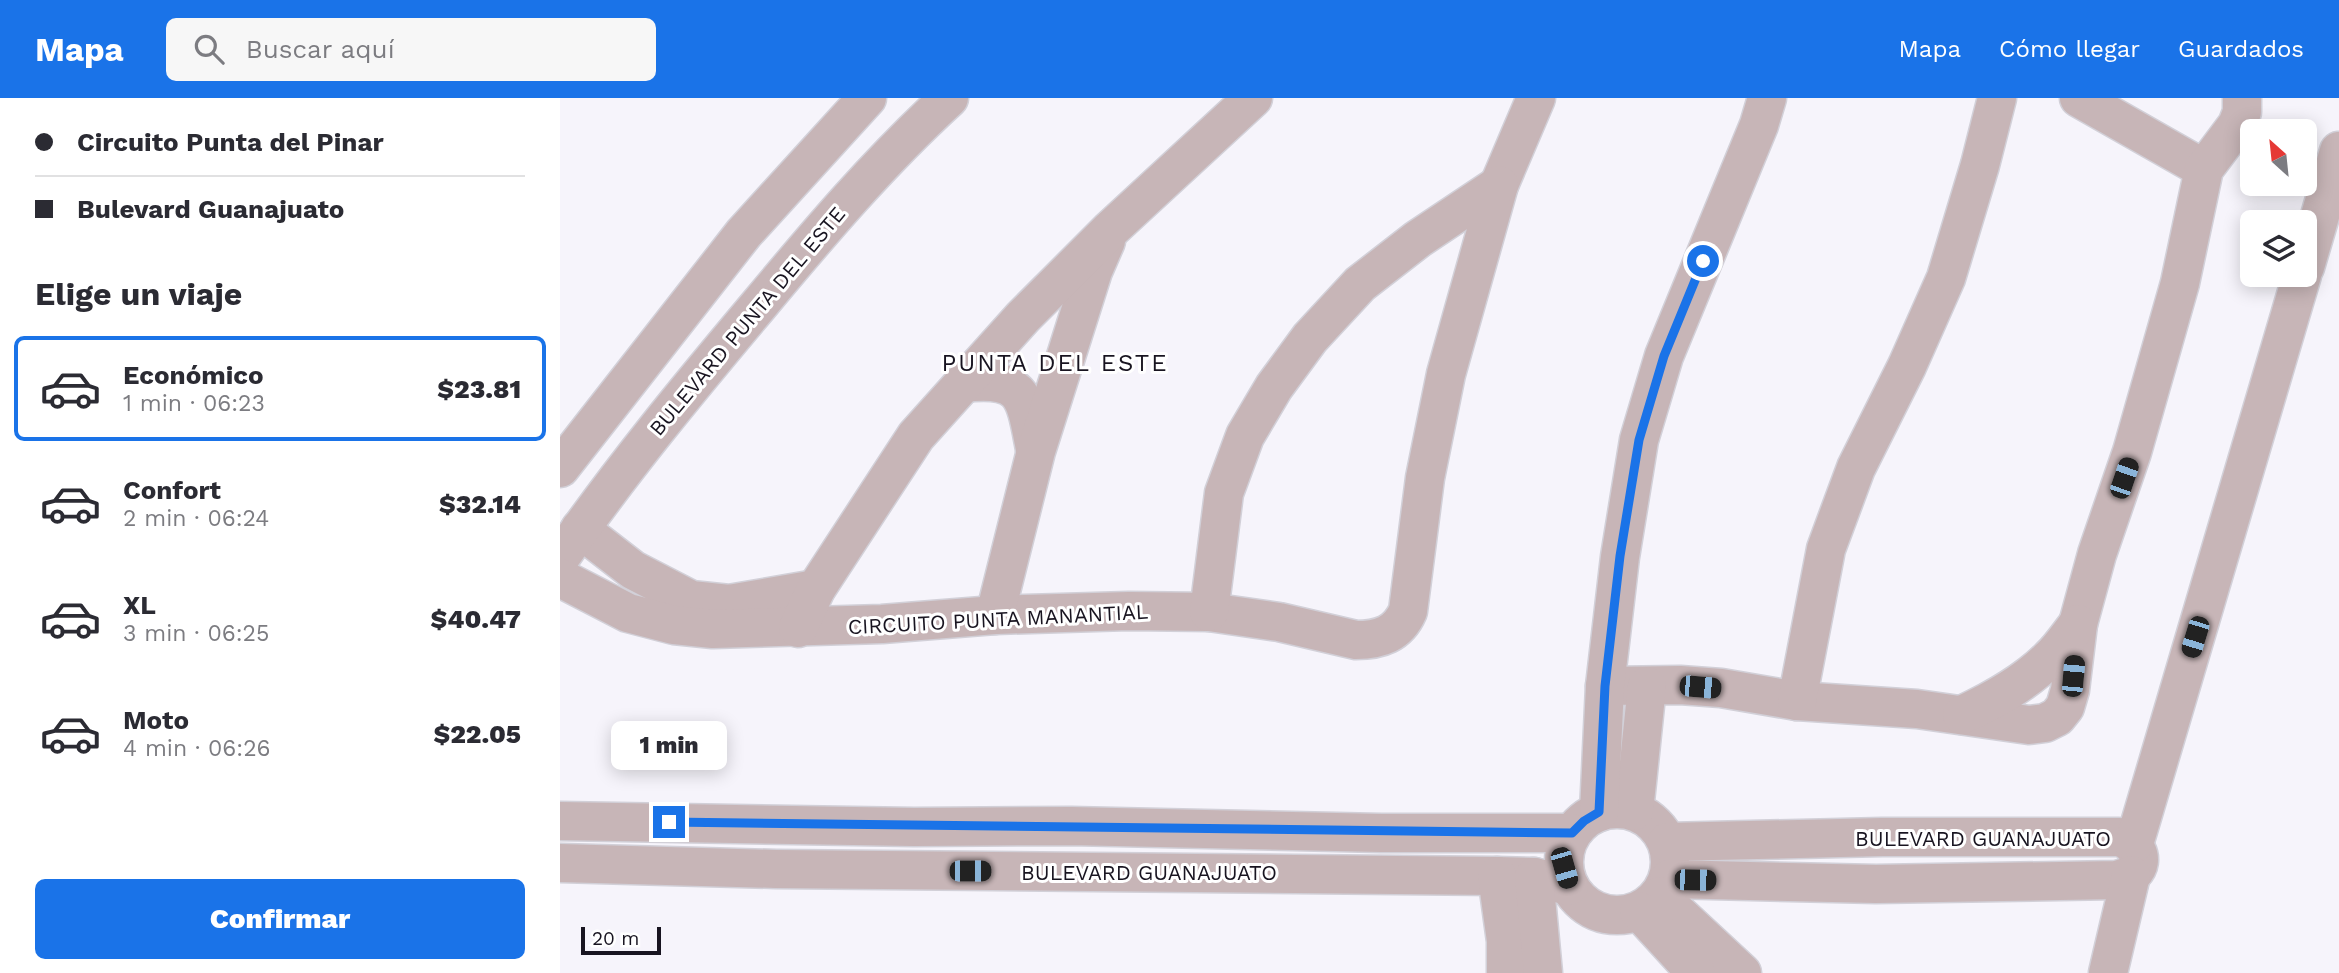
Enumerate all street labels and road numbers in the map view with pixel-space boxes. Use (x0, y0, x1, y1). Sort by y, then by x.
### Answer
street label: BULEVARD PUNTA DEL ESTE (644, 201, 850, 441)
street label: CIRCUITO PUNTA MANANTIAL (847, 599, 1149, 639)
street label: BULEVARD GUANAJUATO (1855, 826, 2111, 851)
street label: BULEVARD GUANAJUATO (1021, 860, 1277, 885)

